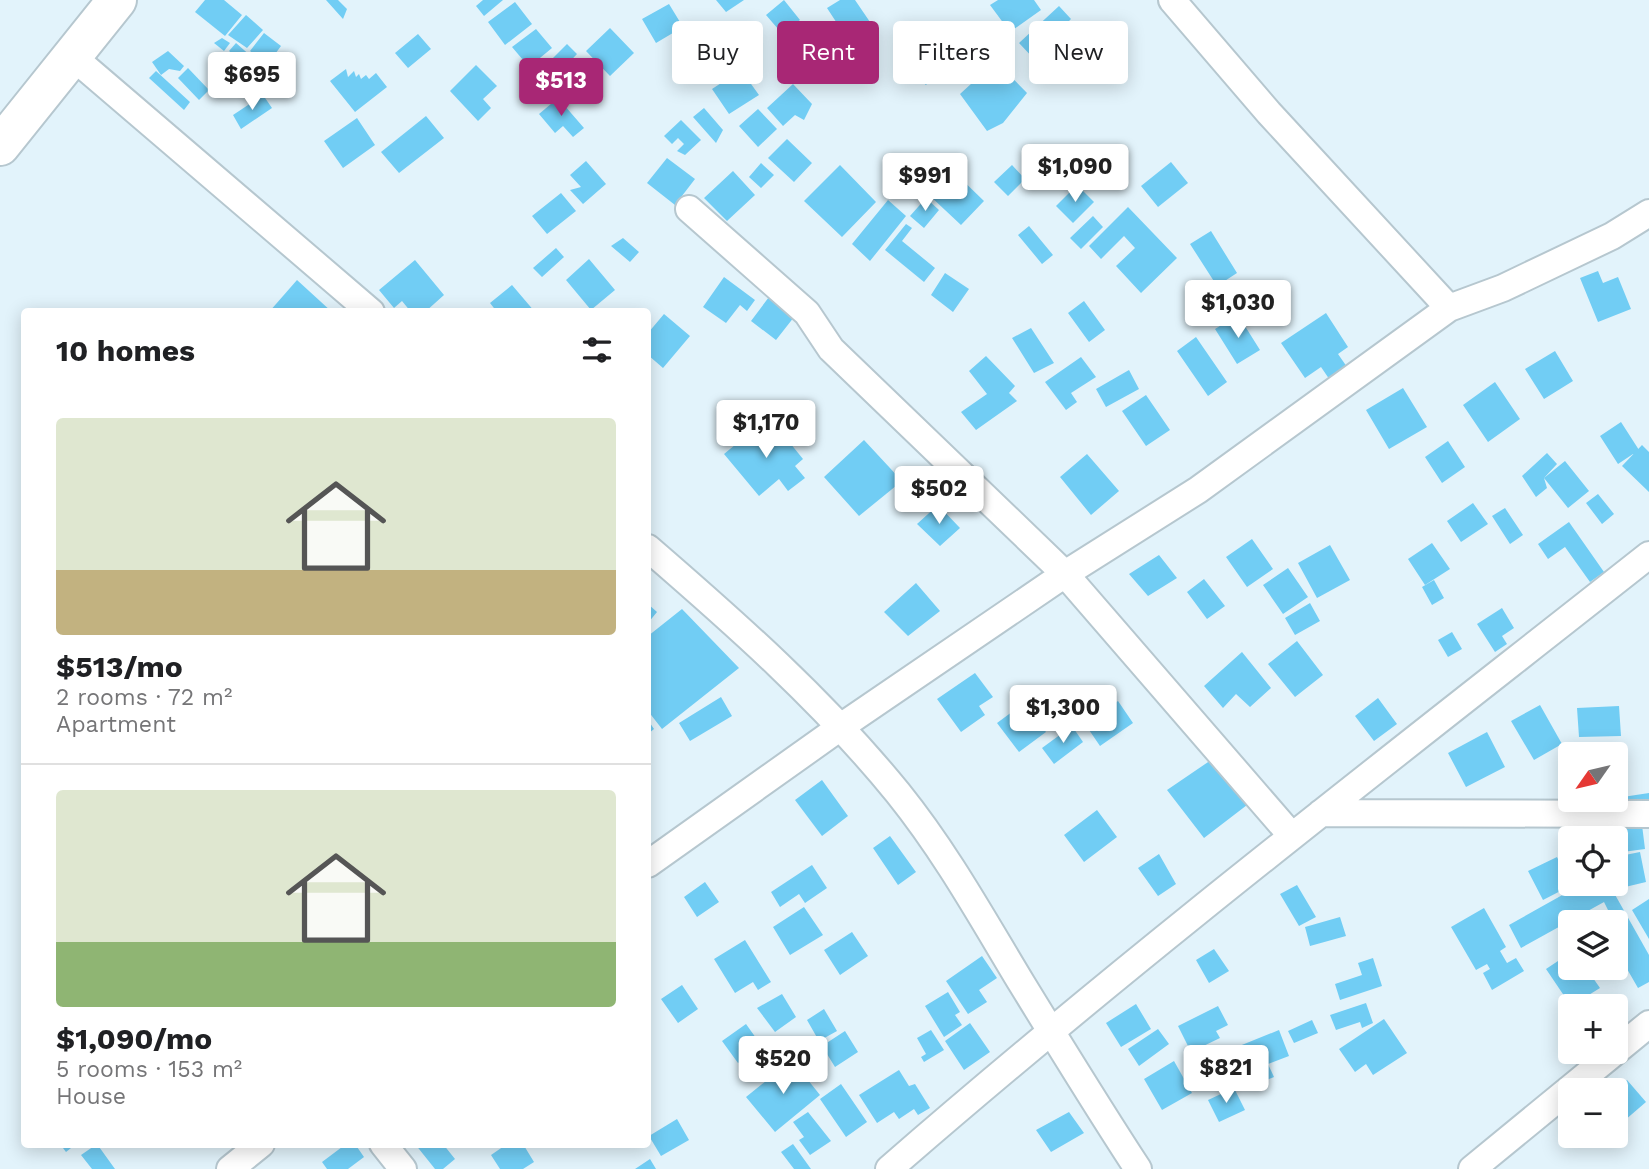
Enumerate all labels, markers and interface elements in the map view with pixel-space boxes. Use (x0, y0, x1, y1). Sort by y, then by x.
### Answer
chip: Buy (672, 21, 763, 84)
chip: Rent (777, 21, 879, 84)
chip: Filters (893, 21, 1015, 84)
chip: New (1029, 21, 1128, 84)
pin: $695 (211, 52, 293, 112)
pin: $513 (520, 58, 602, 118)
text: $695 (224, 61, 280, 88)
text: $513 (535, 67, 587, 94)
pin: $1,090 (1018, 144, 1132, 204)
text: $1,090 (1038, 153, 1112, 180)
pin: $991 (884, 154, 966, 213)
text: $991 (899, 162, 952, 189)
pin: $1,030 (1181, 280, 1295, 340)
text: $1,030 (1201, 289, 1275, 316)
icon: filters (578, 331, 616, 369)
text: 10 homes (56, 333, 195, 368)
pin: $1,170 (709, 400, 823, 460)
text: $1,170 (732, 409, 800, 436)
icon: home (273, 463, 399, 589)
pin: $502 (898, 466, 980, 526)
text: $502 (911, 475, 967, 502)
text: $513/mo (56, 649, 183, 684)
text: 2 rooms · 72 m² (56, 684, 232, 711)
pin: $1,300 (1006, 686, 1120, 745)
text: $1,300 (1026, 694, 1100, 721)
text: Apartment (56, 711, 176, 738)
north arrow (1558, 742, 1628, 812)
map controls (1558, 742, 1628, 1148)
button: locate (1558, 826, 1628, 896)
icon: home (273, 835, 399, 961)
button: layers (1558, 910, 1628, 980)
button: + (1558, 994, 1628, 1064)
text: $1,090/mo (56, 1021, 212, 1056)
pin: $520 (742, 1036, 824, 1096)
text: $520 (755, 1045, 811, 1072)
pin: $821 (1185, 1046, 1267, 1105)
text: $821 (1200, 1054, 1252, 1081)
text: 5 rooms · 153 m² (56, 1056, 242, 1083)
button: − (1558, 1078, 1628, 1148)
text: House (56, 1083, 126, 1110)

